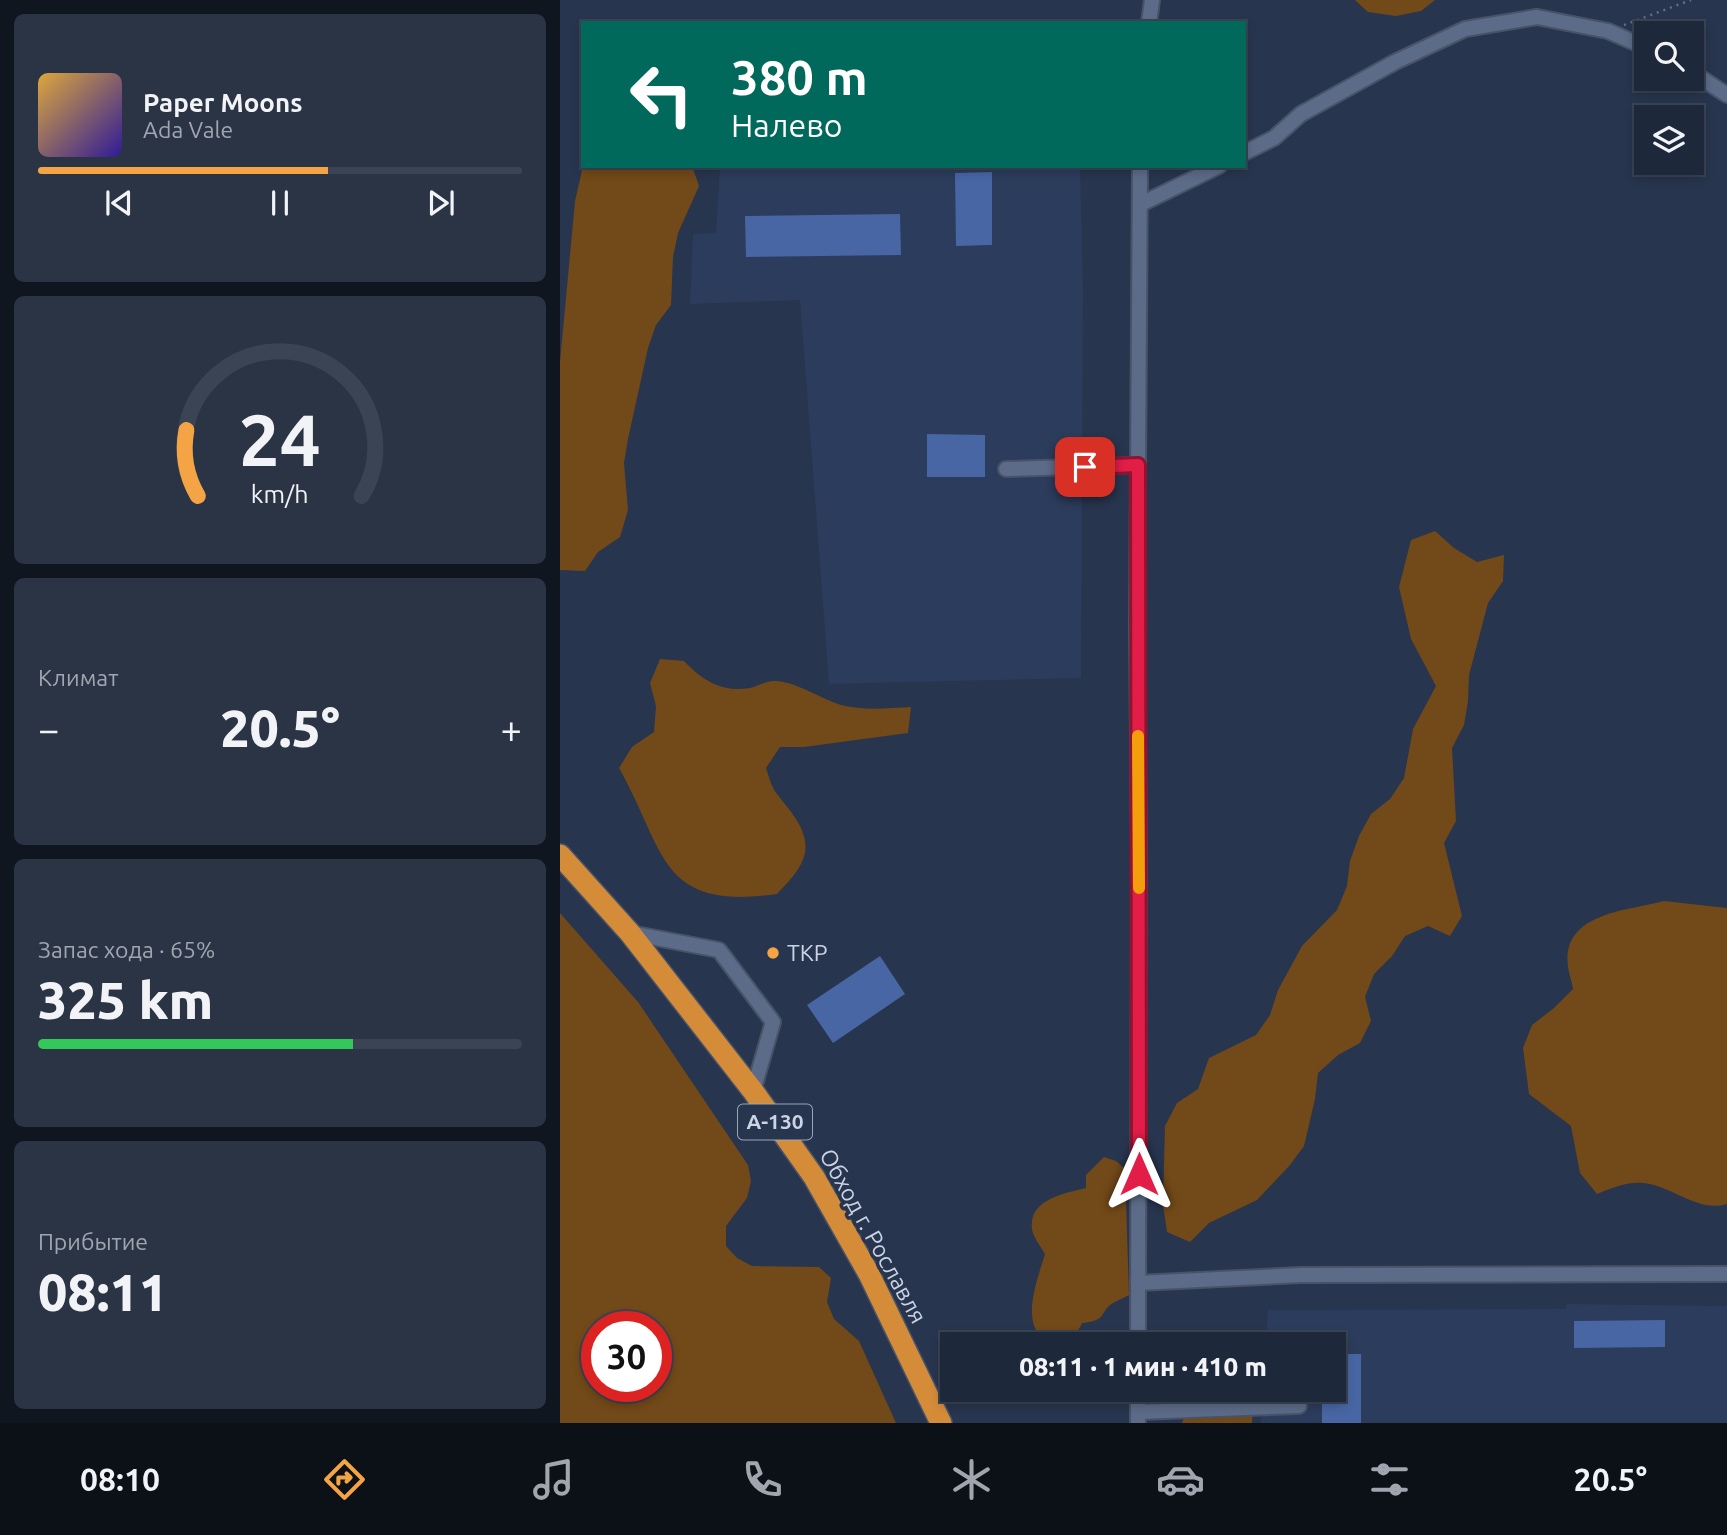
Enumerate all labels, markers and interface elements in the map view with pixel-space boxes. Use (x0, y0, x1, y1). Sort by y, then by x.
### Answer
map controls (1634, 21, 1704, 175)
button: search (1634, 21, 1704, 91)
icon: left (616, 49, 707, 140)
text: 380 m (731, 49, 868, 104)
text: Paper Moons (143, 88, 302, 117)
button: layers (1634, 105, 1704, 175)
text: Налево (731, 107, 843, 143)
text: Ada Vale (143, 117, 233, 142)
icon: previous (100, 184, 138, 222)
icon: pause (261, 184, 299, 222)
icon: next (422, 184, 460, 222)
text: 24 (239, 398, 321, 480)
pin (1055, 437, 1115, 497)
icon: arrive (1066, 448, 1104, 486)
text: km/h (251, 479, 309, 507)
text: Климат (38, 665, 118, 690)
text: 20.5° (220, 699, 340, 757)
text: − (38, 708, 59, 750)
text: + (501, 708, 522, 750)
text: Запас хода · 65% (38, 937, 215, 962)
place label: ТКР (787, 940, 828, 965)
marker: ТКР (765, 945, 781, 961)
text: 325 km (38, 971, 213, 1029)
road number: А-130 (738, 1104, 812, 1140)
position arrow (1102, 1137, 1176, 1211)
street label: Обход г. Рославля (815, 1144, 932, 1327)
text: Прибытие (38, 1229, 148, 1254)
text: 08:11 (38, 1263, 168, 1321)
speed limit sign: 30 (581, 1311, 672, 1402)
text: 08:11 · 1 мин · 410 m (1019, 1352, 1267, 1381)
icon: directions (320, 1455, 369, 1504)
icon: music (529, 1455, 578, 1504)
icon: phone (738, 1455, 787, 1504)
icon: climate (947, 1455, 996, 1504)
icon: car (1156, 1455, 1205, 1504)
icon: filters (1365, 1455, 1414, 1504)
text: 08:10 (80, 1461, 160, 1497)
text: 20.5° (1574, 1461, 1647, 1497)

